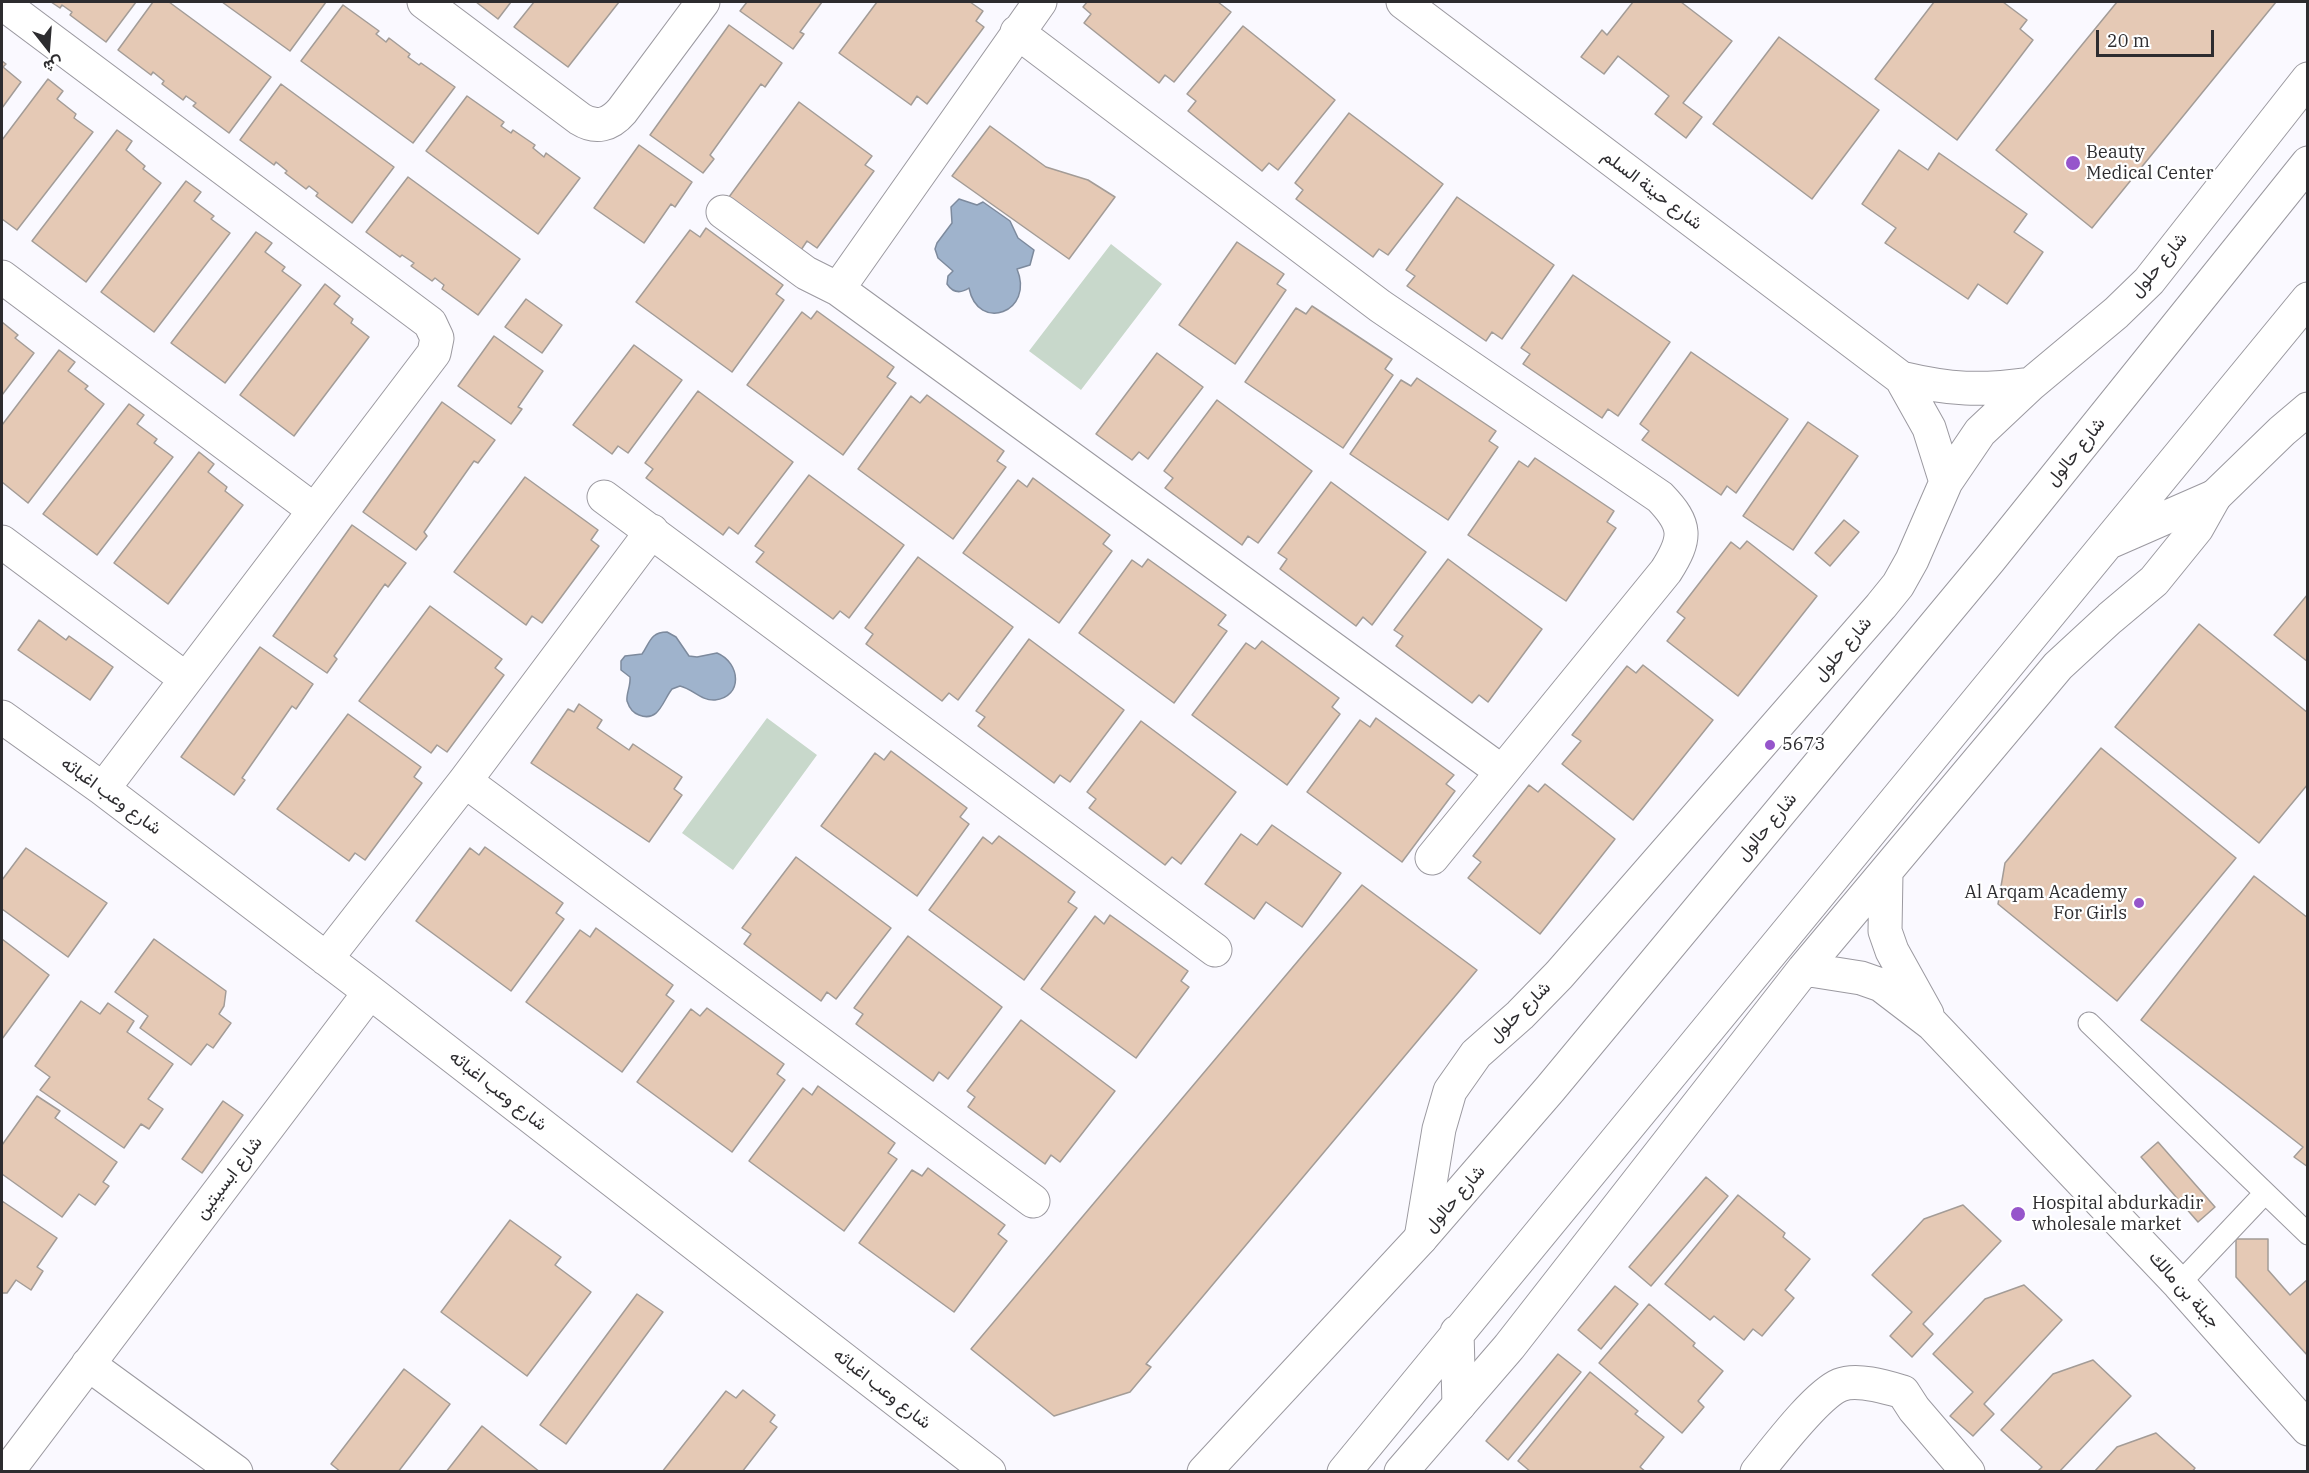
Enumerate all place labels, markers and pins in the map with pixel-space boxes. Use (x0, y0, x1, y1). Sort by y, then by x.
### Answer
place label: Beauty Medical Center (2086, 142, 2213, 184)
marker: Beauty Medical Center (2064, 154, 2082, 172)
place label: 5673 (1782, 734, 1825, 756)
marker: 5673 (1763, 738, 1777, 752)
place label: Al Arqam Academy For Girls (1965, 882, 2127, 924)
marker: Al Arqam Academy For Girls (2132, 896, 2146, 910)
place label: Hospital abdurkadir wholesale market (2032, 1193, 2203, 1236)
marker: Hospital abdurkadir wholesale market (2009, 1205, 2027, 1223)

